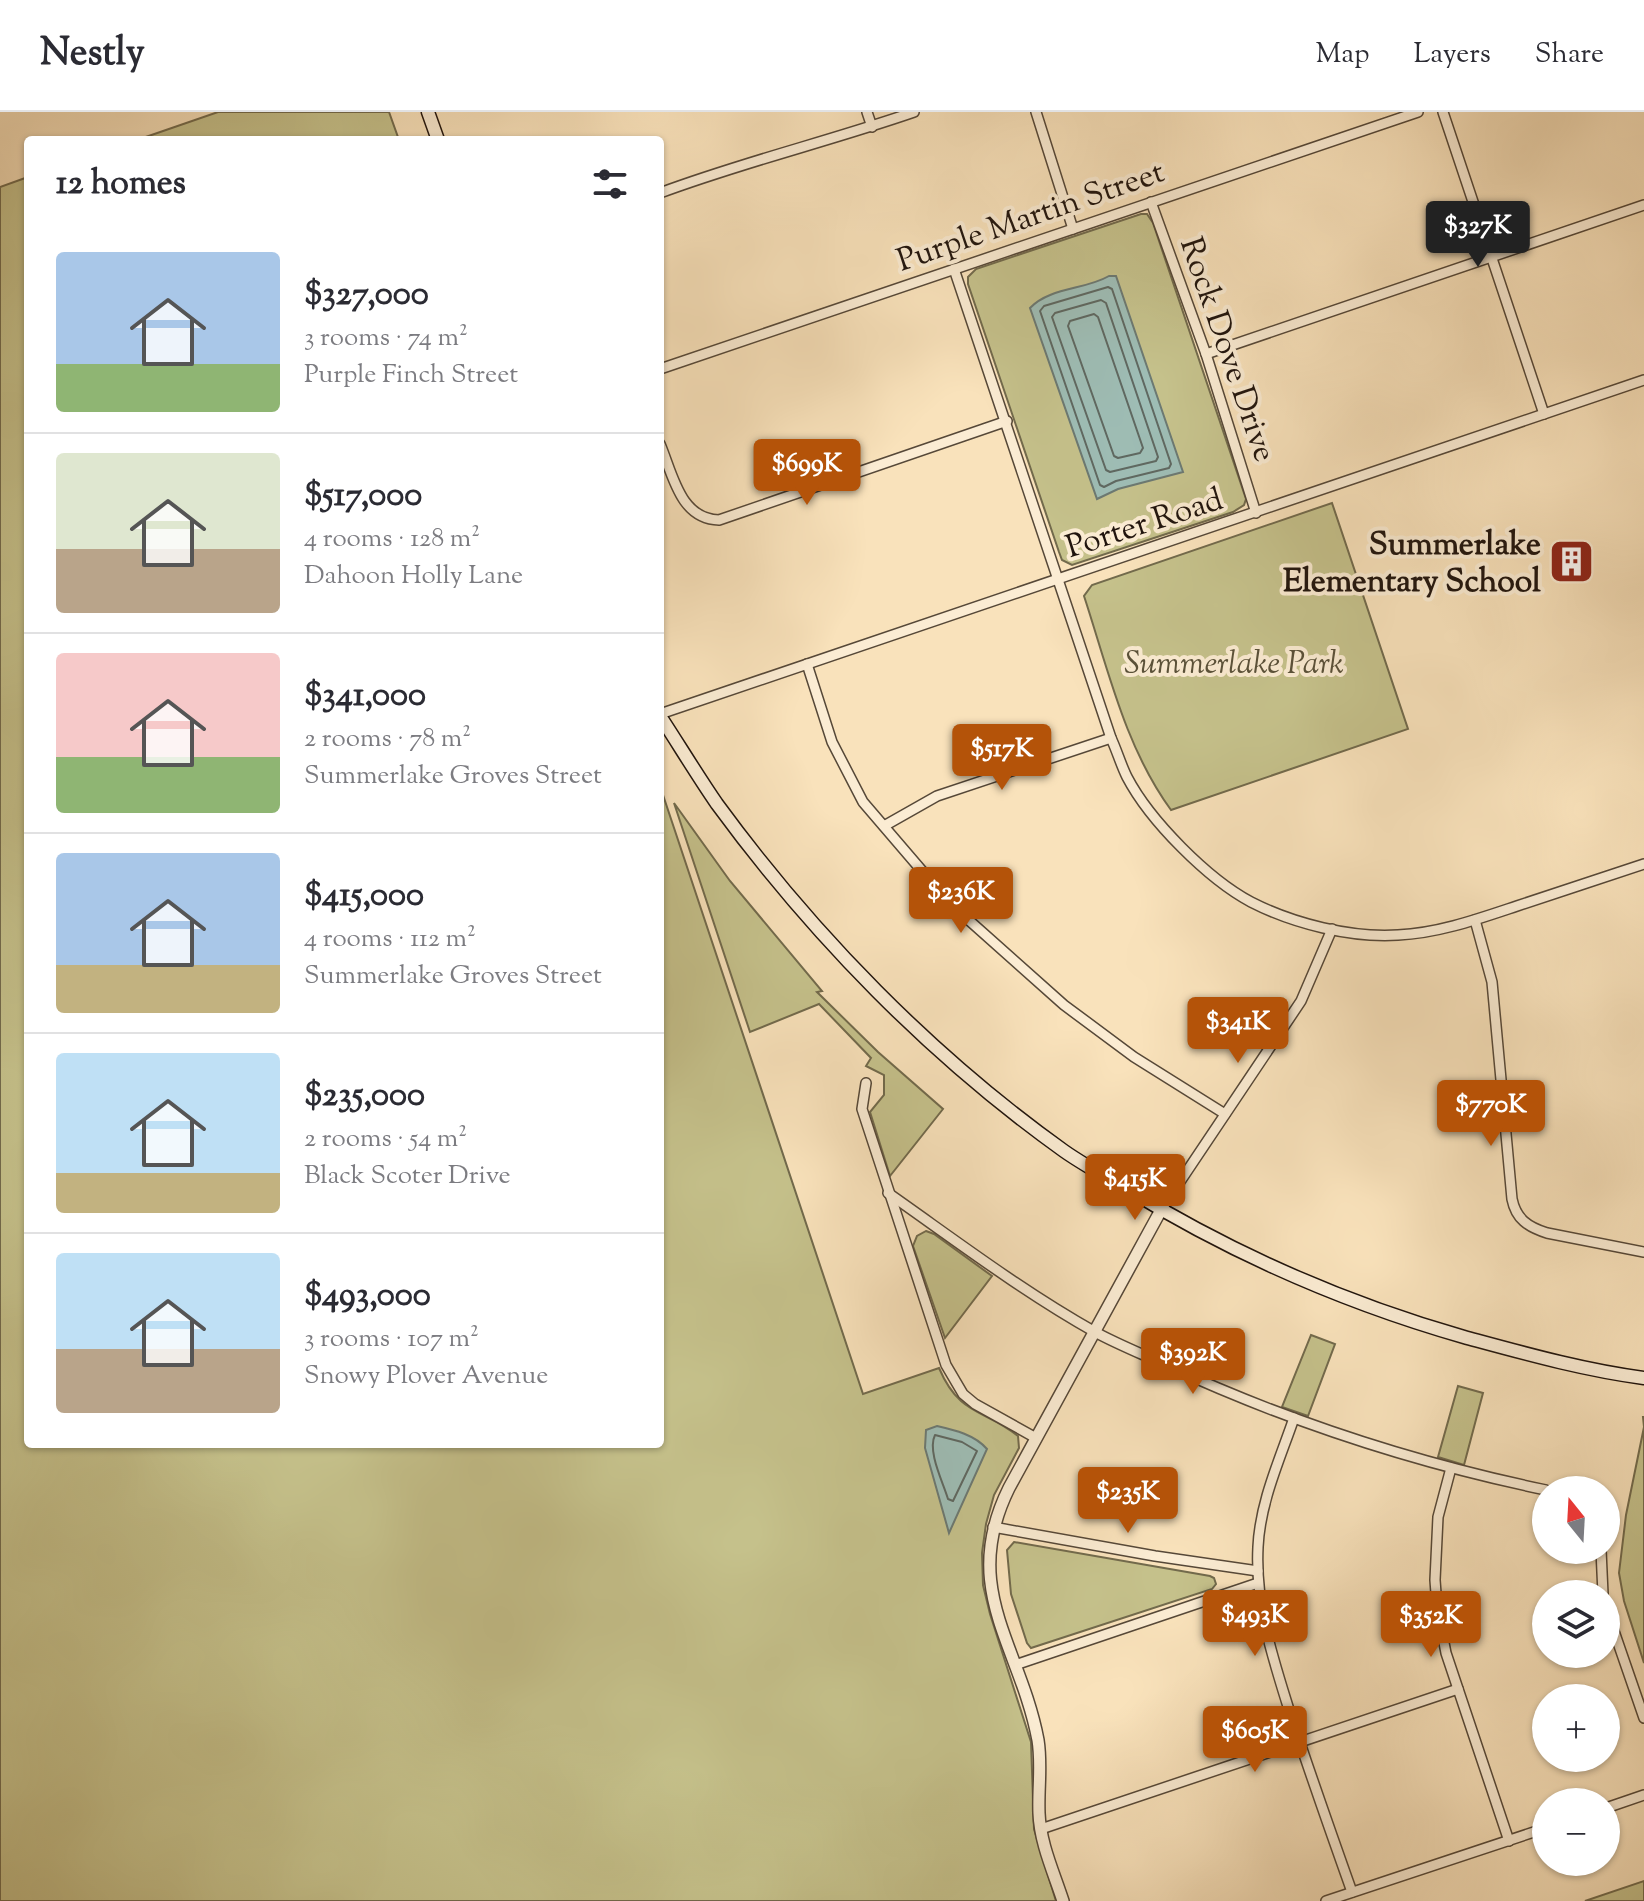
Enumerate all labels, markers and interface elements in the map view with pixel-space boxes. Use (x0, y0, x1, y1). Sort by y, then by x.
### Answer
text: Nestly (40, 28, 145, 82)
text: Map (1316, 35, 1369, 75)
text: Layers (1413, 35, 1491, 75)
text: Share (1535, 35, 1604, 75)
street label: Purple Martin Street (891, 150, 1171, 285)
text: 12 homes (56, 160, 186, 209)
icon: filters (588, 162, 632, 206)
pin: $327K (1422, 201, 1534, 269)
text: $327K (1444, 208, 1512, 245)
street label: Rock Dove Drive (1166, 232, 1286, 468)
text: $327,000 (304, 271, 429, 320)
icon: home (120, 284, 216, 380)
text: 3 rooms · 74 m² (304, 320, 468, 357)
text: Purple Finch Street (304, 357, 518, 394)
pin: $699K (751, 439, 863, 507)
text: $699K (772, 446, 842, 483)
text: $517,000 (304, 472, 422, 521)
street label: Porter Road (1060, 478, 1229, 572)
icon: home (120, 485, 216, 581)
text: 4 rooms · 128 m² (304, 521, 480, 558)
place label: Summerlake Elementary School (1283, 523, 1541, 606)
building icon: Summerlake Elementary School (1548, 537, 1596, 585)
text: Dahoon Holly Lane (304, 558, 523, 595)
park label: Summerlake Park (1124, 642, 1344, 688)
text: $341,000 (304, 672, 426, 721)
icon: home (120, 685, 216, 781)
text: 2 rooms · 78 m² (304, 721, 471, 758)
pin: $517K (946, 724, 1058, 792)
text: $517K (970, 731, 1034, 768)
text: Summerlake Groves Street (304, 758, 602, 795)
pin: $236K (905, 867, 1017, 935)
text: $415,000 (304, 872, 424, 921)
text: $236K (927, 874, 995, 911)
icon: home (120, 885, 216, 981)
text: 4 rooms · 112 m² (304, 921, 476, 958)
text: Summerlake Groves Street (304, 958, 602, 995)
pin: $341K (1182, 997, 1294, 1065)
text: $341K (1205, 1004, 1271, 1041)
text: $235,000 (304, 1072, 425, 1121)
pin: $770K (1435, 1080, 1547, 1148)
icon: home (120, 1085, 216, 1181)
text: $770K (1455, 1087, 1527, 1124)
text: 2 rooms · 54 m² (304, 1121, 467, 1158)
pin: $415K (1079, 1154, 1191, 1222)
text: Black Scoter Drive (304, 1158, 511, 1195)
text: $415K (1103, 1161, 1167, 1198)
text: $493,000 (304, 1272, 431, 1321)
icon: home (120, 1285, 216, 1381)
text: 3 rooms · 107 m² (304, 1321, 479, 1358)
pin: $392K (1137, 1328, 1249, 1396)
text: $392K (1159, 1335, 1227, 1372)
text: Snowy Plover Avenue (304, 1358, 548, 1395)
pin: $235K (1072, 1467, 1184, 1535)
text: $235K (1096, 1474, 1160, 1511)
north arrow (1532, 1476, 1620, 1564)
map controls (1532, 1476, 1620, 1876)
button: layers (1532, 1580, 1620, 1668)
pin: $493K (1199, 1590, 1311, 1658)
pin: $352K (1375, 1591, 1487, 1659)
text: $493K (1221, 1597, 1289, 1634)
text: $352K (1399, 1598, 1463, 1635)
button: + (1532, 1684, 1620, 1772)
pin: $605K (1199, 1706, 1311, 1774)
text: $605K (1221, 1713, 1289, 1750)
button: − (1532, 1788, 1620, 1876)

